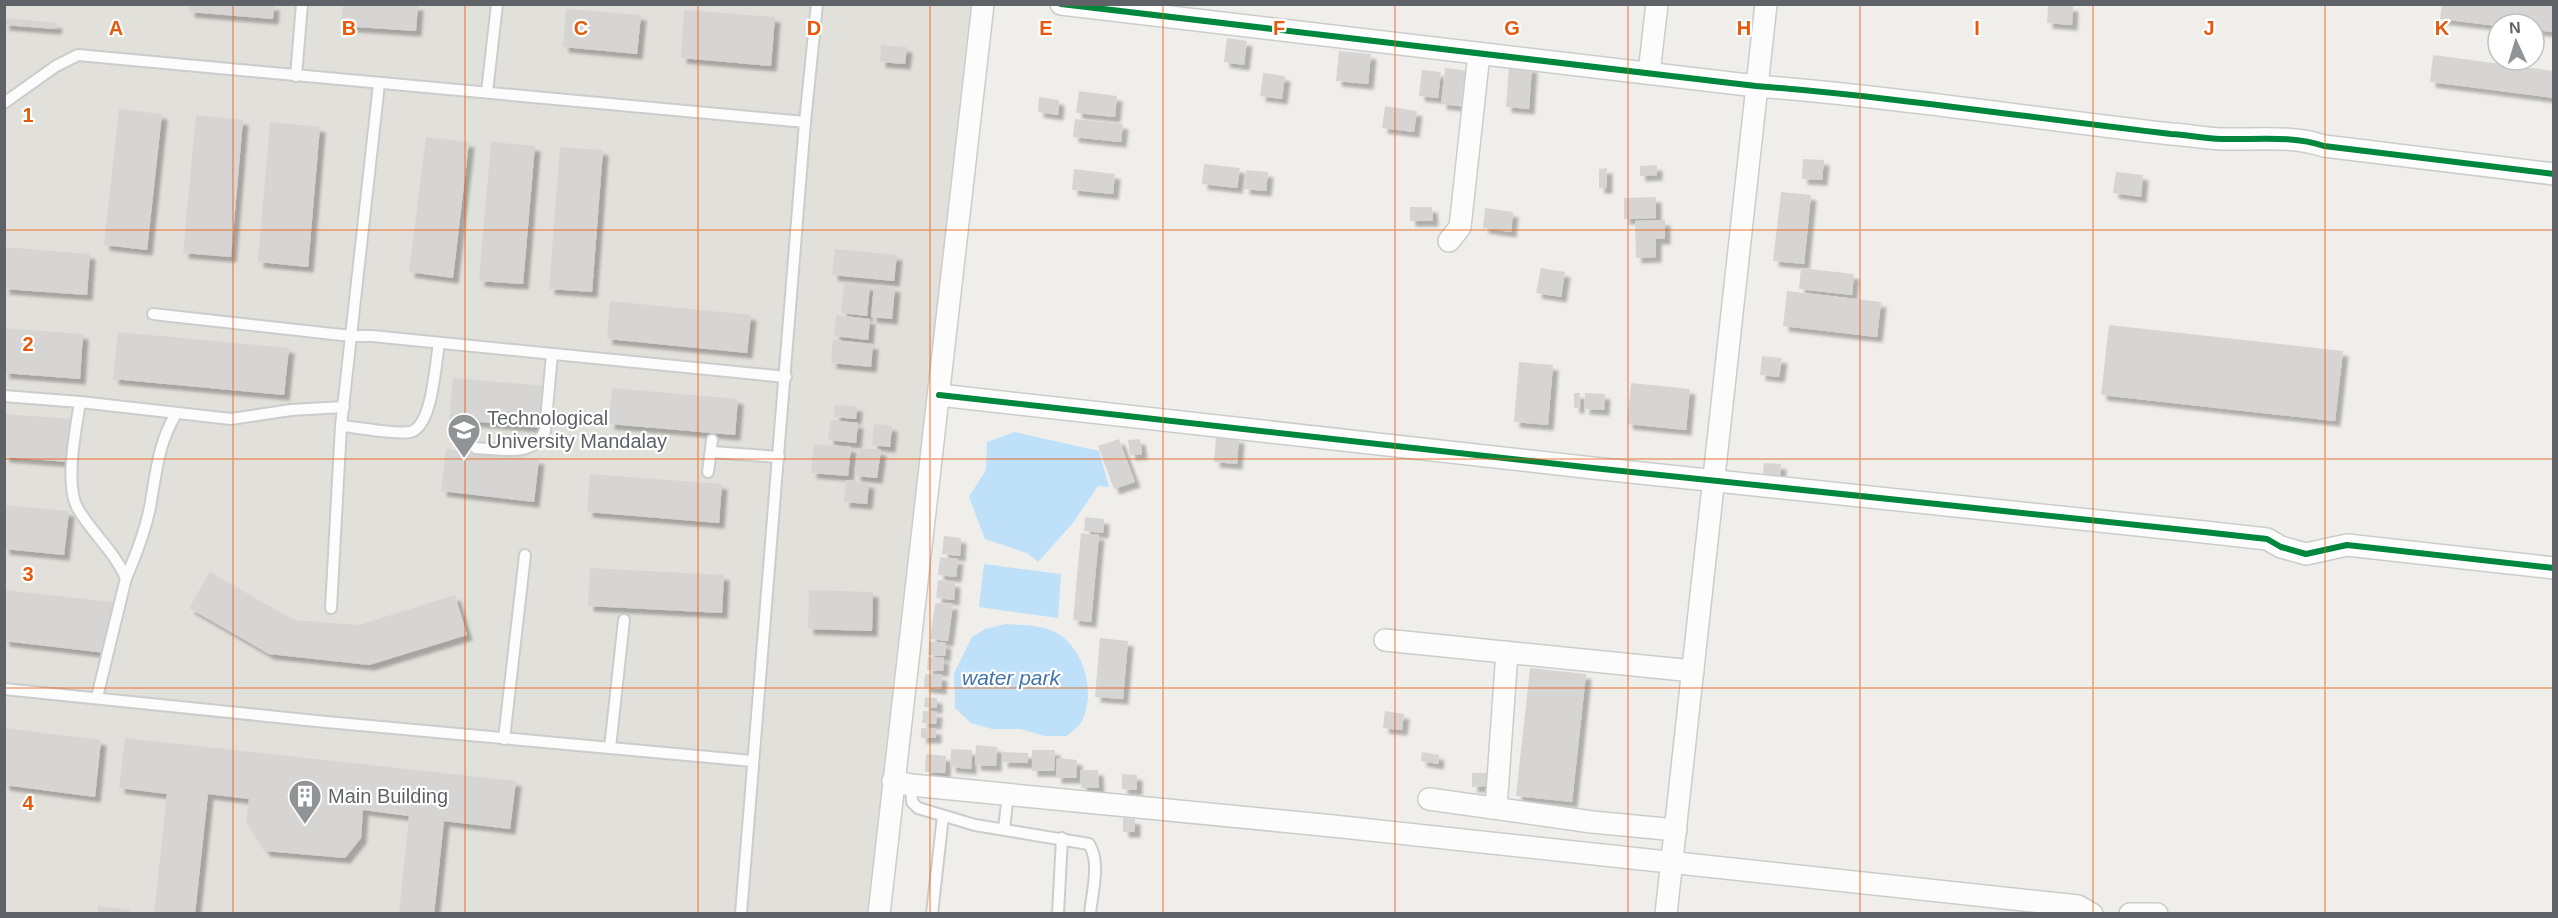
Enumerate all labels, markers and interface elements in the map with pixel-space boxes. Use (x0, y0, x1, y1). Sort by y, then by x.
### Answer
north arrow (2486, 12, 2546, 72)
text: A (109, 17, 123, 39)
text: B (342, 17, 356, 39)
text: C (574, 17, 588, 39)
text: D (807, 17, 821, 39)
text: E (1039, 17, 1053, 39)
text: F (1273, 17, 1285, 39)
text: G (1504, 17, 1520, 39)
text: H (1737, 17, 1751, 39)
text: I (1974, 17, 1980, 39)
text: J (2203, 17, 2215, 39)
text: K (2435, 17, 2450, 39)
text: N (2509, 19, 2521, 36)
text: 1 (22, 104, 34, 126)
text: 2 (22, 333, 34, 355)
place label: Technological University Mandalay (487, 407, 667, 452)
school or university icon: Technological University Mandalay (446, 412, 482, 459)
text: 3 (22, 563, 34, 585)
water label: water park (962, 666, 1062, 689)
building icon: Main Building (287, 778, 323, 825)
place label: Main Building (328, 785, 448, 807)
text: 4 (22, 792, 34, 814)

